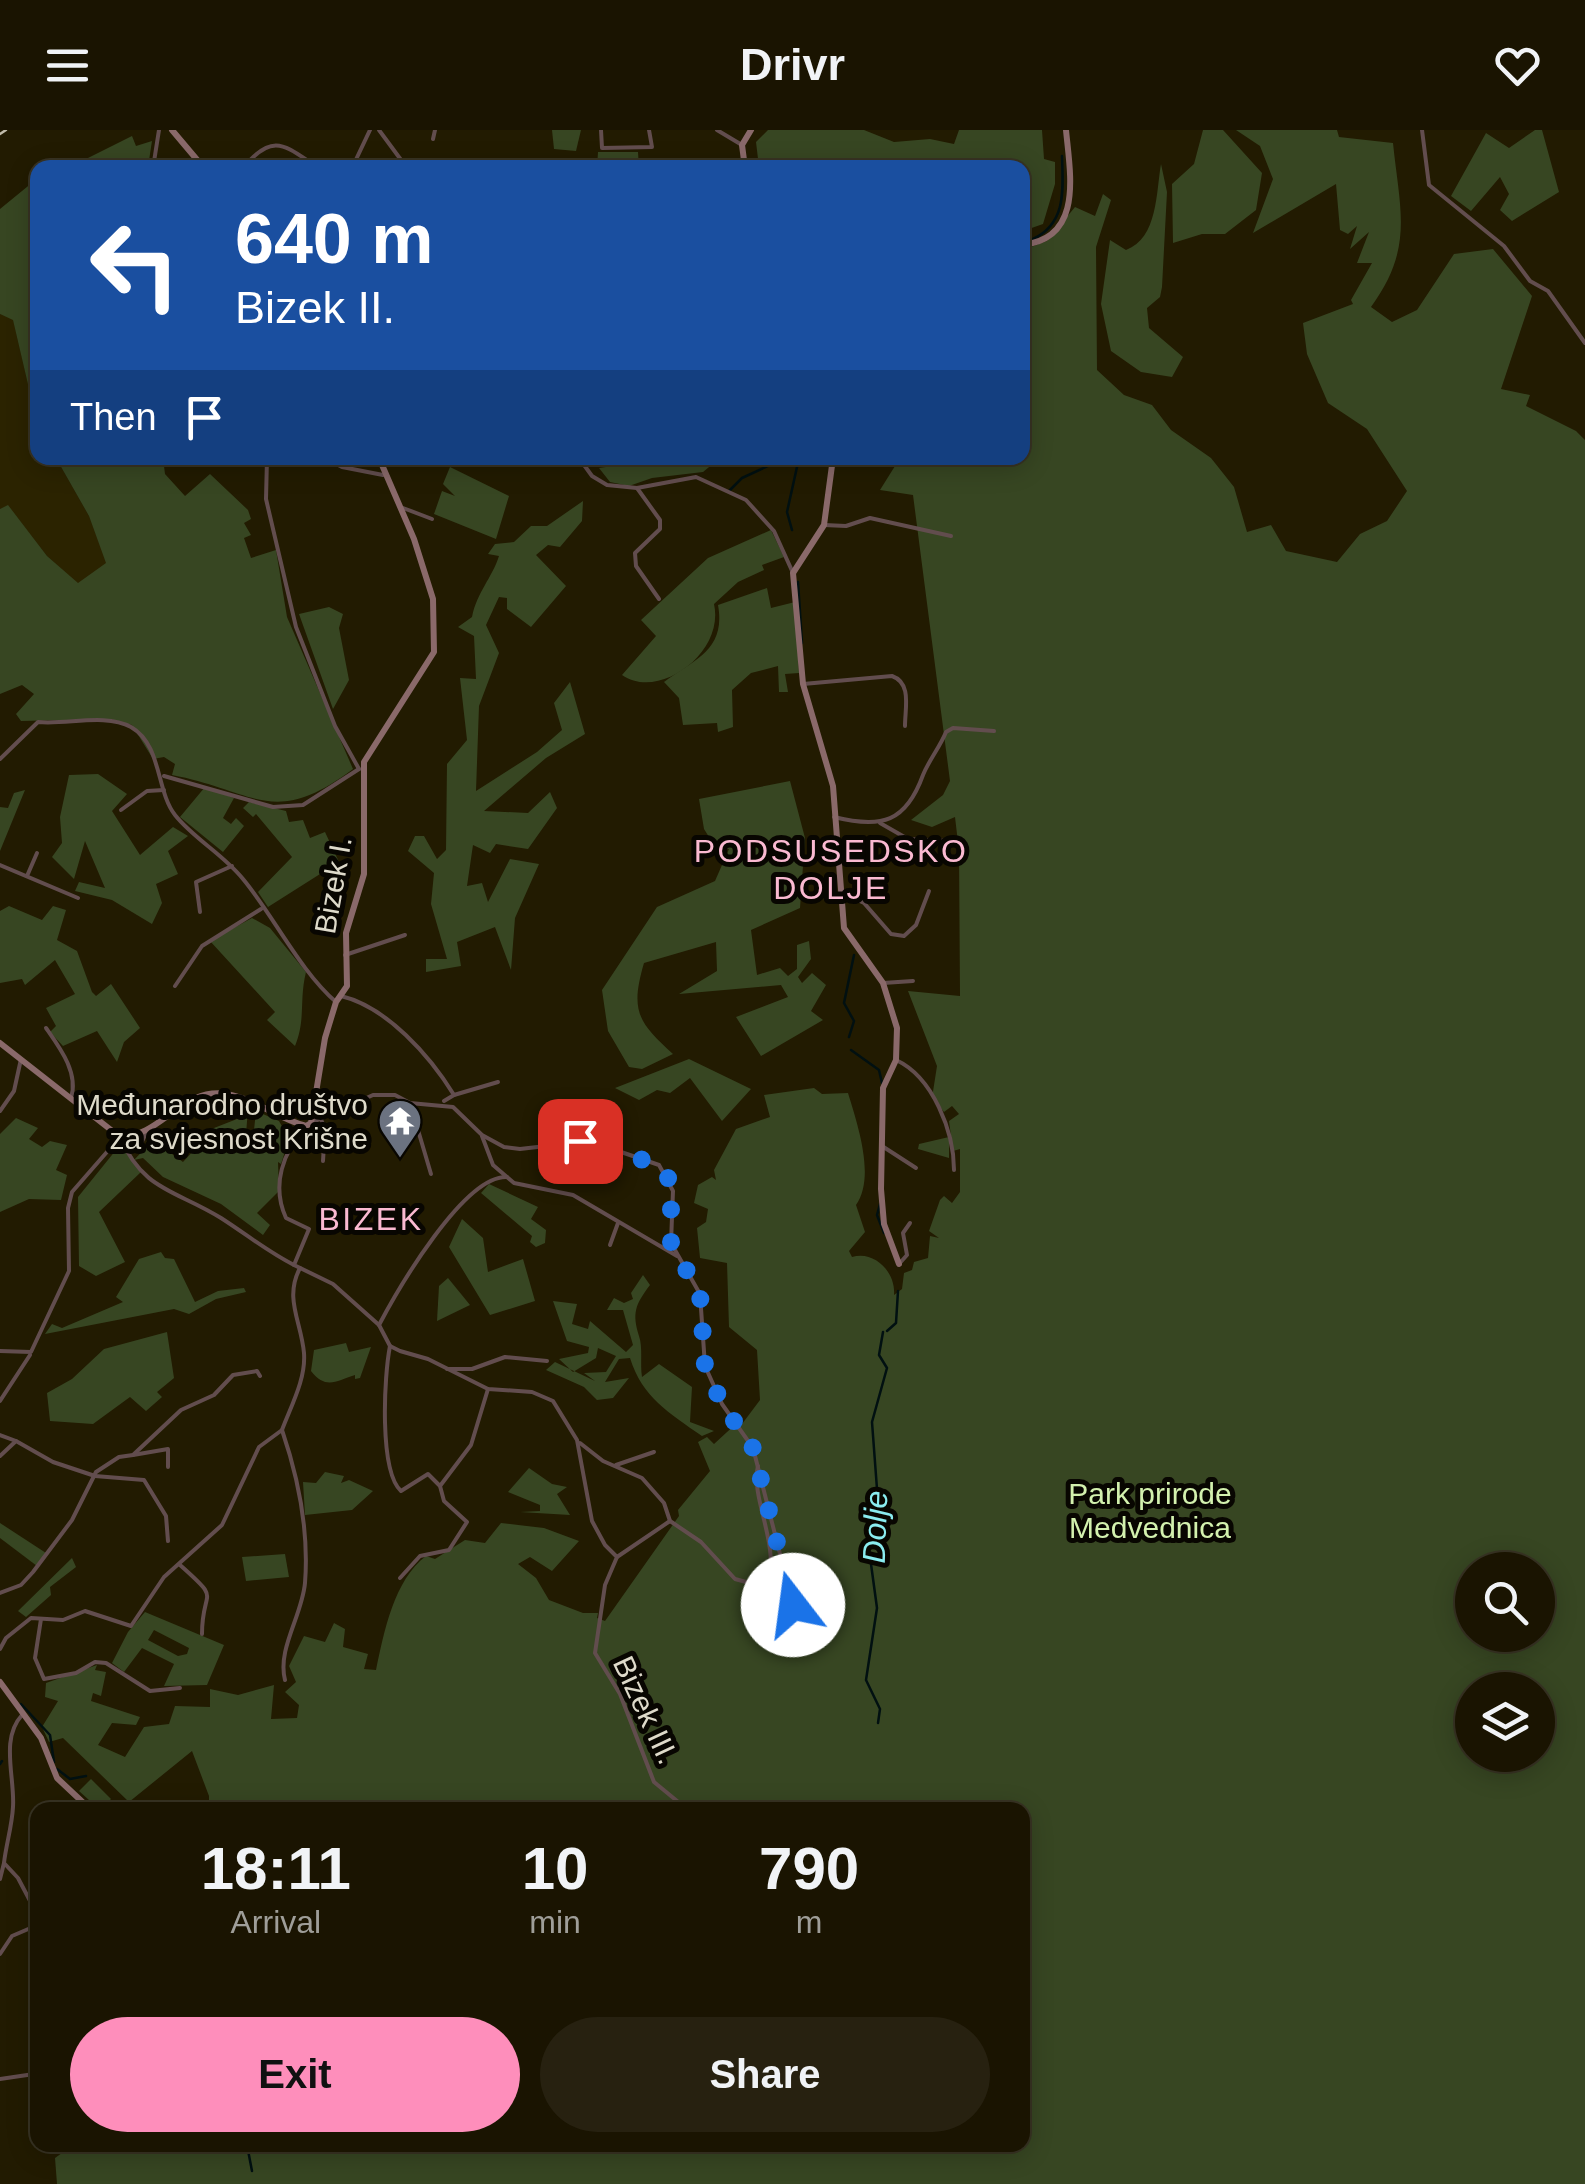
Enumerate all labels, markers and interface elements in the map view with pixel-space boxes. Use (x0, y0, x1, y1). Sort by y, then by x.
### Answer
icon: menu (40, 38, 95, 93)
icon: heart (1490, 38, 1545, 93)
text: Drivr (740, 39, 845, 90)
icon: left (70, 200, 200, 330)
text: 640 m (235, 200, 433, 278)
text: Bizek II. (235, 282, 395, 333)
icon: arrive (177, 390, 232, 445)
text: Then (70, 396, 157, 438)
district label: PODSUSEDSKO DOLJE (694, 833, 968, 906)
street label: Bizek I. (308, 834, 358, 936)
place label: Međunarodno društvo za svjesnost Krišne (76, 1088, 368, 1155)
temple icon: Međunarodno društvo za svjesnost Krišne (377, 1098, 423, 1159)
pin (538, 1099, 623, 1184)
icon: arrive (553, 1114, 608, 1169)
district label: BIZEK (319, 1201, 423, 1237)
park label: Park prirode Medvednica (1068, 1477, 1232, 1544)
water label: Dolje (856, 1490, 894, 1564)
map controls (1455, 1552, 1555, 1772)
button: search (1455, 1552, 1555, 1652)
position arrow (741, 1553, 845, 1657)
street label: Bizek III. (607, 1651, 685, 1769)
button: layers (1455, 1672, 1555, 1772)
text: 18:11 (201, 1835, 351, 1902)
text: 10 (522, 1835, 588, 1902)
text: 790 (759, 1835, 859, 1902)
text: Arrival (230, 1904, 321, 1940)
text: min (529, 1904, 581, 1940)
text: m (796, 1904, 822, 1940)
button: Exit (70, 2017, 520, 2132)
button: Share (540, 2017, 990, 2132)

